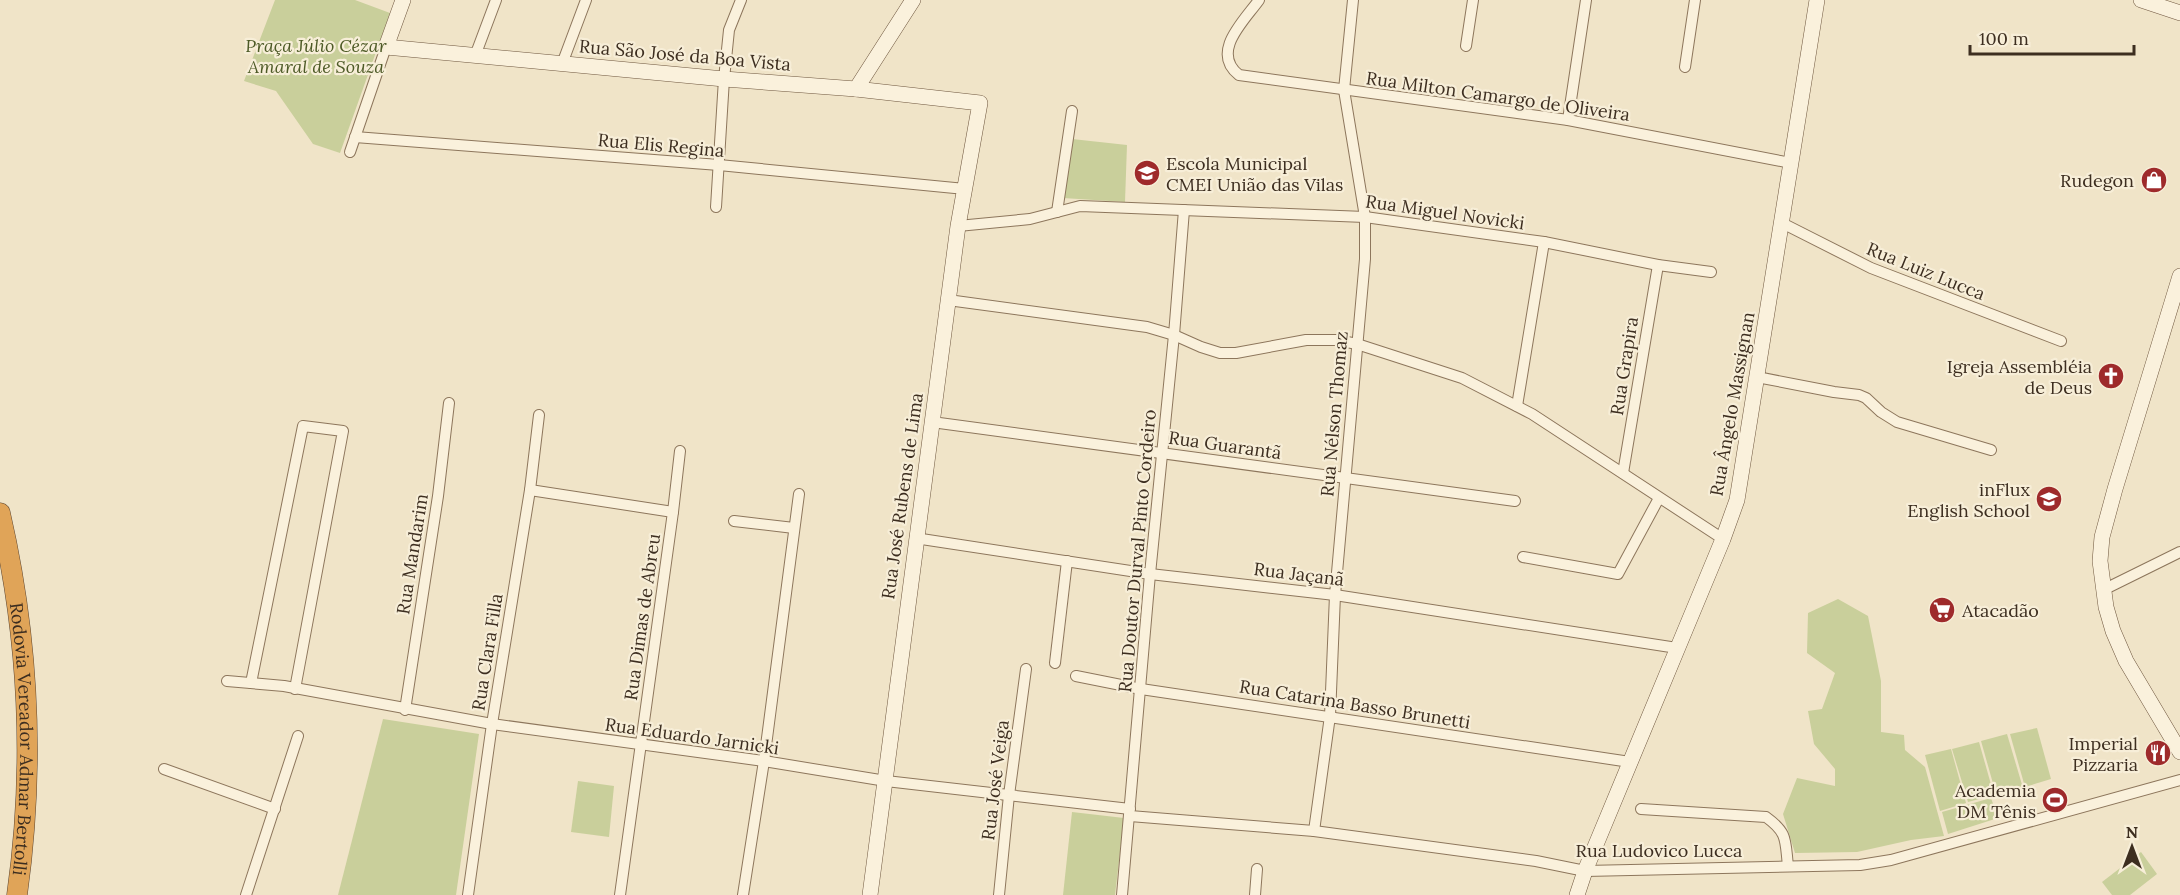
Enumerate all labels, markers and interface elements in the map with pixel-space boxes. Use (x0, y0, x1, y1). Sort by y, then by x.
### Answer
scale bar (1970, 18, 2134, 56)
text: 100 m (1979, 27, 2029, 50)
park label: Praça Júlio Cézar Amaral de Souza (245, 34, 388, 78)
street label: Rua São José da Boa Vista (578, 34, 792, 76)
street label: Rua Milton Camargo de Oliveira (1365, 66, 1631, 126)
street label: Rua Elis Regina (597, 128, 725, 162)
place label: Escola Municipal CMEI União das Vilas (1166, 152, 1343, 196)
school or university icon: Escola Municipal CMEI União das Vilas (1132, 158, 1162, 188)
shop icon: Rudegon (2139, 165, 2169, 195)
place label: Rudegon (2060, 169, 2134, 192)
street label: Rua Miguel Novicki (1364, 189, 1526, 235)
street label: Rua Luiz Lucca (1863, 237, 1989, 305)
street label: Rua Ângelo Massignan (1704, 310, 1760, 498)
street label: Rua Grapira (1605, 315, 1643, 417)
street label: Rua Nélson Thomaz (1315, 330, 1353, 498)
place label: Igreja Assembléia de Deus (1947, 355, 2092, 399)
church icon: Igreja Assembléia de Deus (2096, 361, 2126, 391)
street label: Rua José Rubens de Lima (876, 391, 928, 601)
street label: Rua Doutor Durval Pinto Cordeiro (1113, 408, 1161, 694)
street label: Rua Guarantã (1167, 426, 1283, 464)
place label: inFlux English School (1907, 478, 2030, 522)
school or university icon: inFlux English School (2034, 484, 2064, 514)
street label: Rua Mandarim (391, 492, 433, 616)
street label: Rua Dimas de Abreu (619, 532, 665, 702)
street label: Rua Jaçanã (1253, 557, 1345, 591)
street label: Rua Clara Filla (466, 592, 508, 712)
supermarket icon: Atacadão (1927, 595, 1957, 625)
place label: Atacadão (1961, 599, 2039, 622)
street label: Rodovia Vereador Admar Bertolli (5, 601, 39, 877)
street label: Rua Catarina Basso Brunetti (1238, 674, 1472, 734)
street label: Rua Eduardo Jarnicki (603, 712, 781, 760)
street label: Rua José Veiga (976, 718, 1014, 842)
place label: Imperial Pizzaria (2068, 732, 2138, 776)
restaurant icon: Imperial Pizzaria (2143, 738, 2173, 768)
place label: Academia DM Tênis (1954, 779, 2036, 823)
sports icon: Academia DM Tênis (2040, 785, 2070, 815)
north arrow (2102, 817, 2162, 877)
text: N (2126, 822, 2138, 842)
street label: Rua Ludovico Lucca (1576, 839, 1742, 862)

